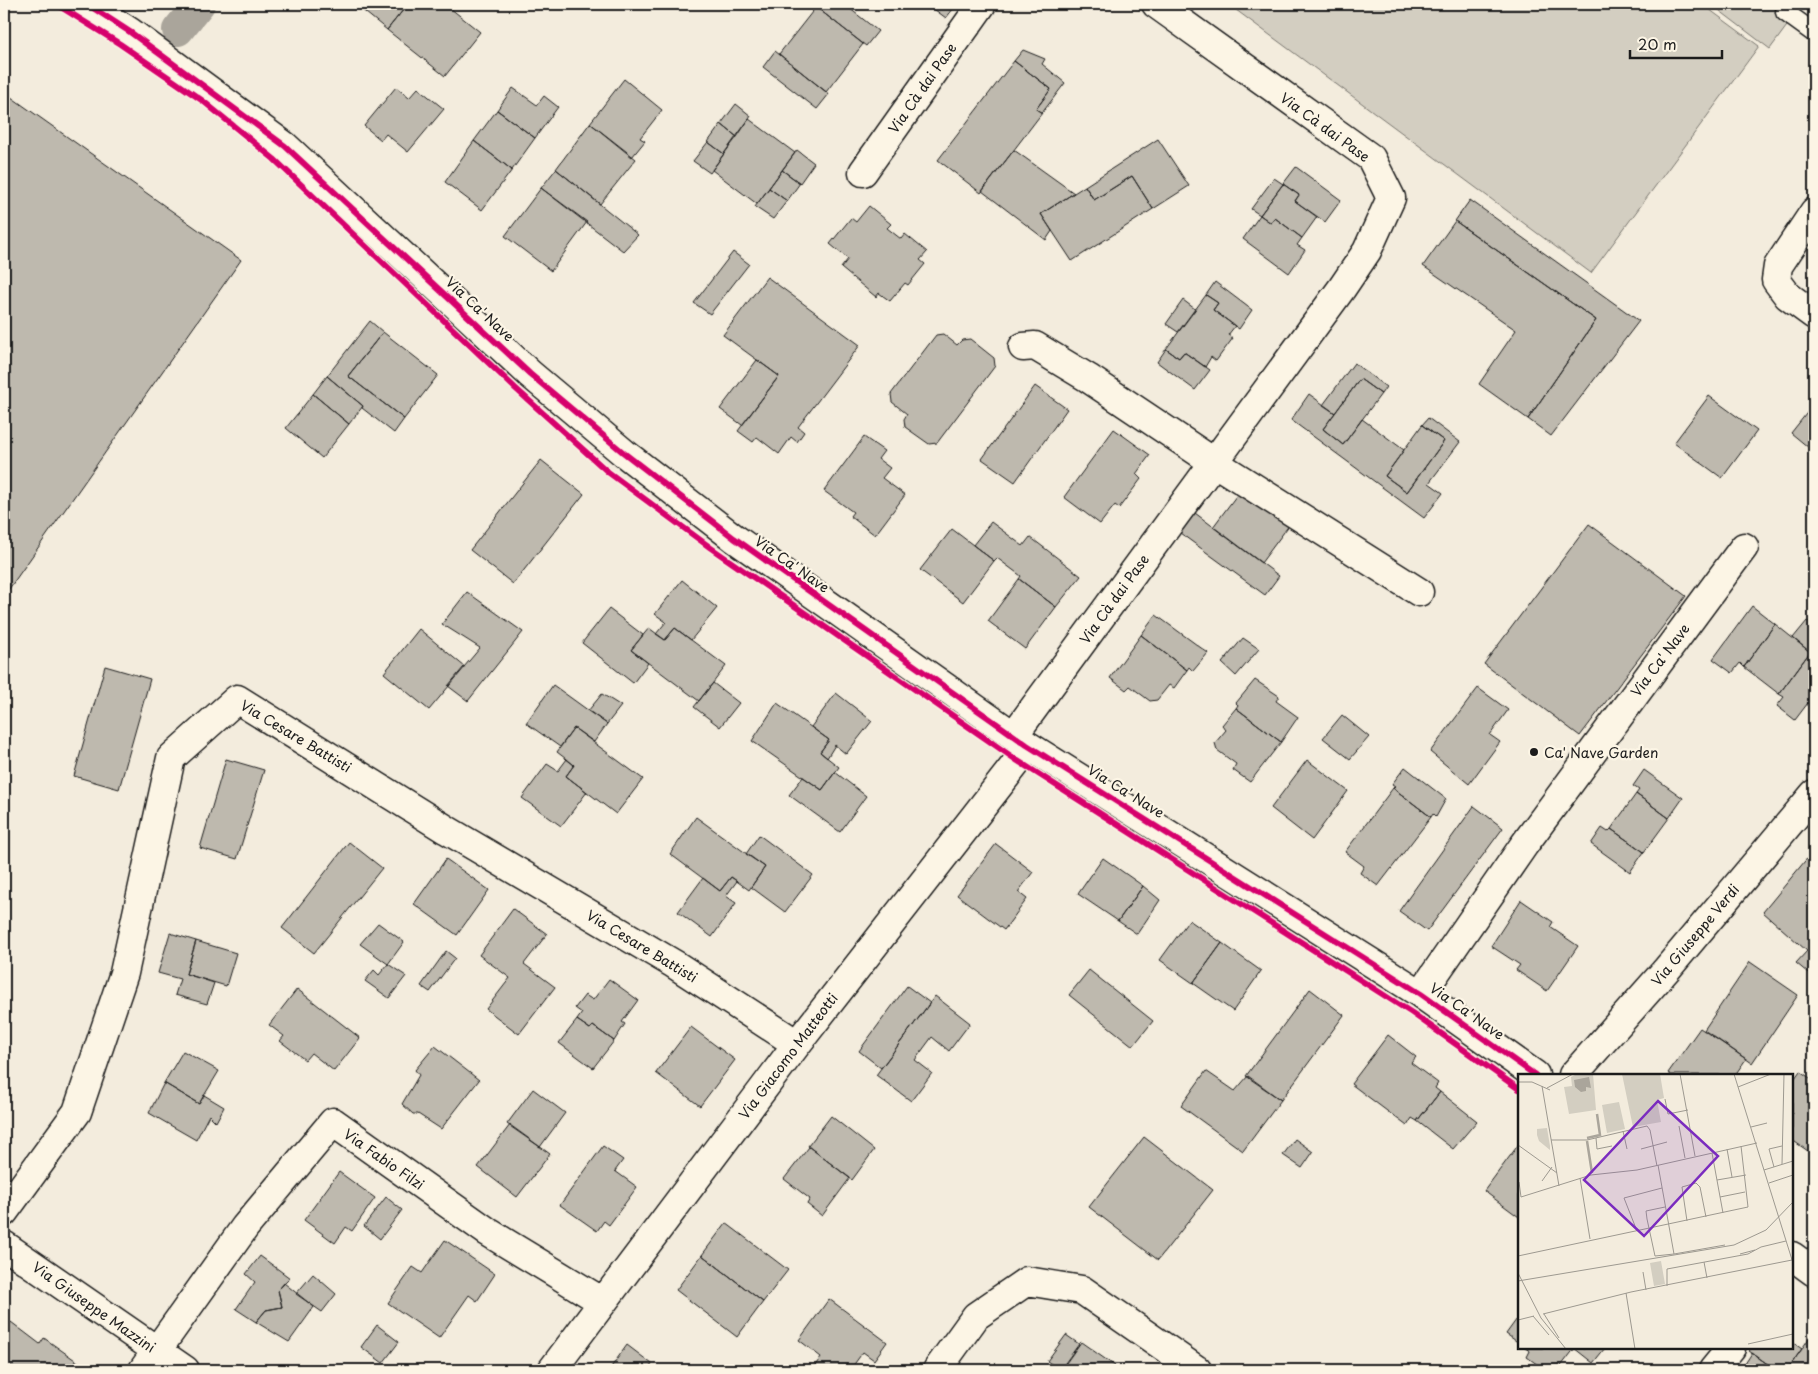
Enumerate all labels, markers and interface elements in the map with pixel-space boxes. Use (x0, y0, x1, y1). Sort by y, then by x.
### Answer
scale bar (1630, 28, 1723, 60)
text: 20 m (1638, 32, 1677, 55)
street label: Via Cà dai Pase (883, 38, 961, 138)
street label: Via Cà dai Pase (1276, 87, 1374, 167)
street label: Via Ca' Nave (441, 272, 519, 346)
street label: Via Ca' Nave (750, 530, 834, 598)
street label: Via Cà dai Pase (1074, 550, 1154, 648)
street label: Via Ca' Nave (1625, 619, 1695, 701)
street label: Via Cesare Battisti (236, 694, 356, 778)
place label: Ca' Nave Garden (1544, 742, 1658, 763)
marker: Ca' Nave Garden (1528, 746, 1540, 758)
street label: Via Ca' Nave (1084, 759, 1168, 823)
street label: Via Giuseppe Verdi (1646, 879, 1744, 991)
street label: Via Cesare Battisti (582, 904, 702, 988)
street label: Via Ca' Nave (1425, 977, 1509, 1045)
street label: Via Giacomo Matteotti (733, 988, 843, 1124)
inset map (1518, 1074, 1793, 1349)
street label: Via Fabio Filzi (339, 1123, 429, 1195)
street label: Via Giuseppe Mazzini (28, 1257, 160, 1357)

